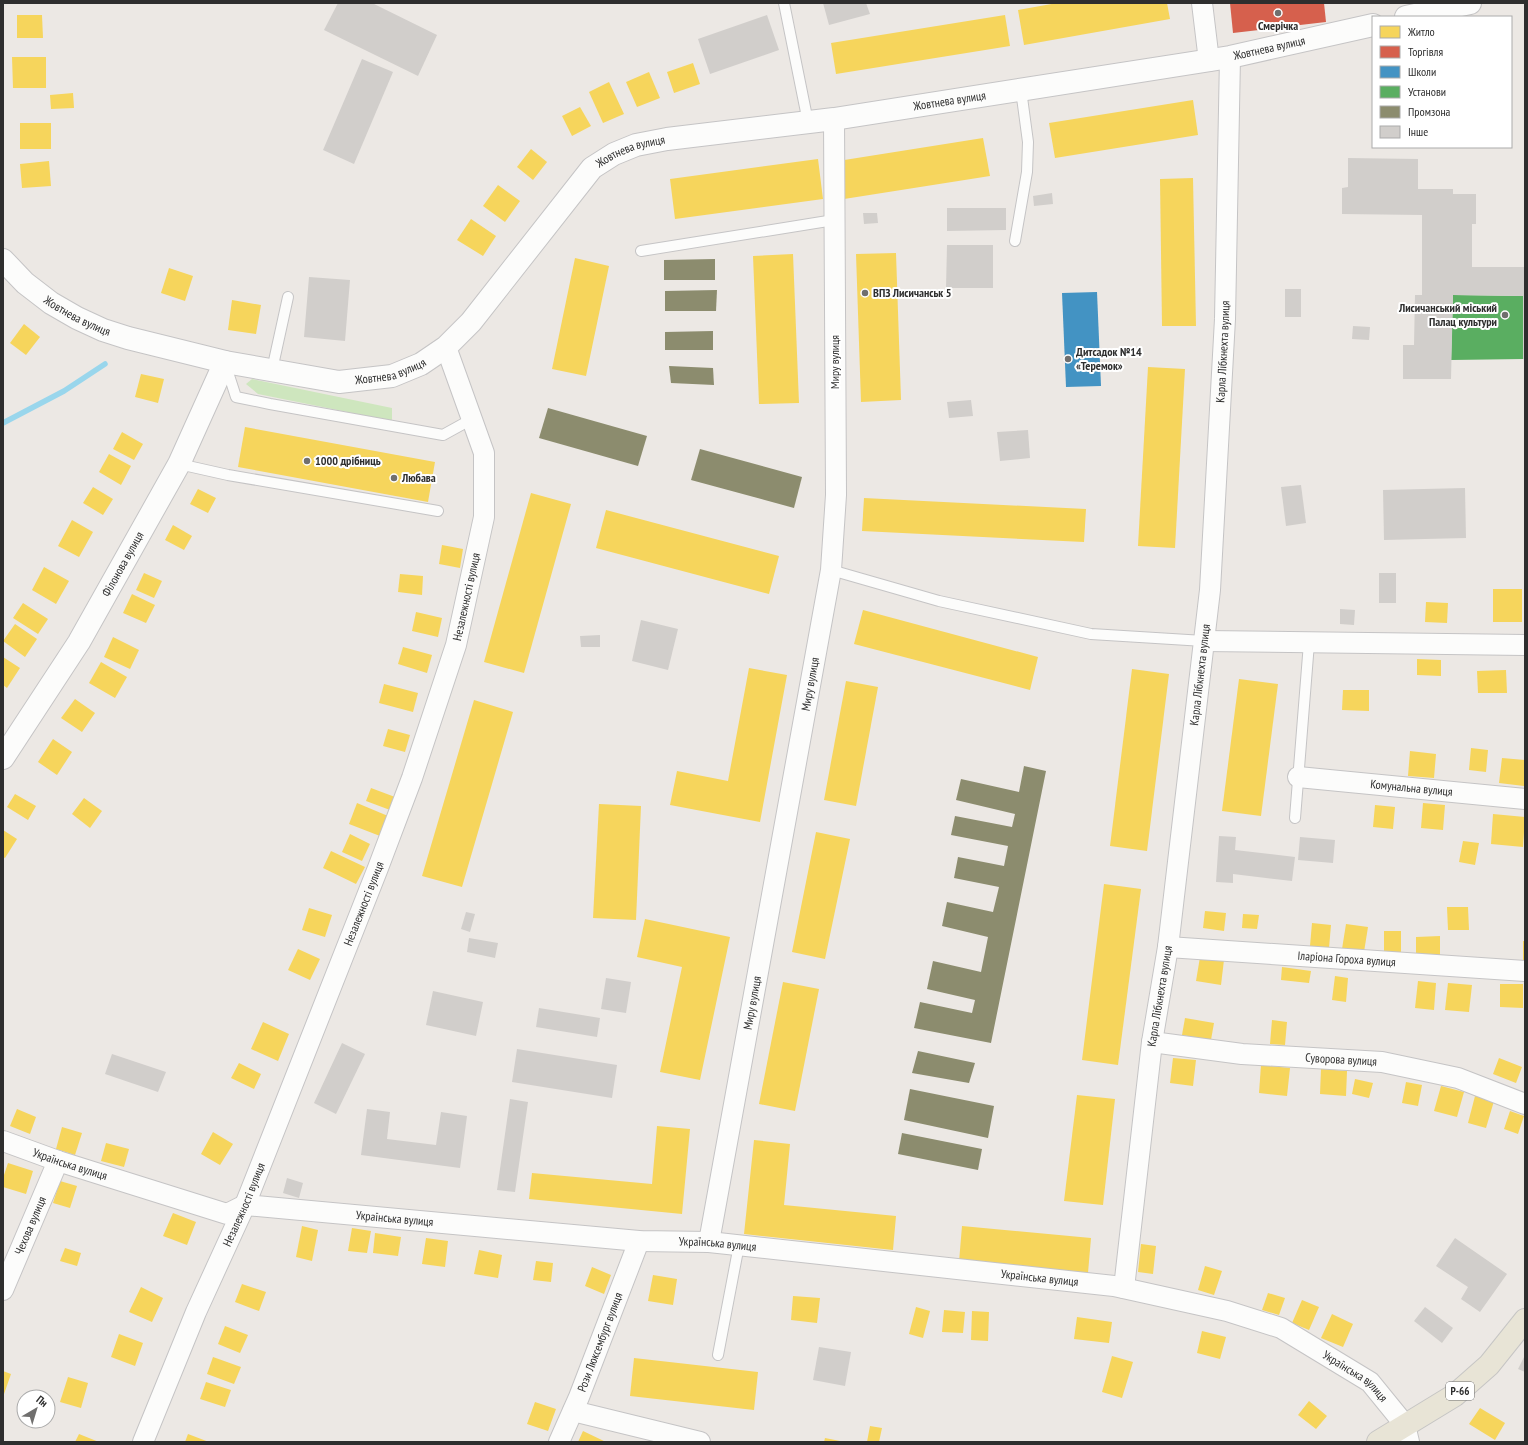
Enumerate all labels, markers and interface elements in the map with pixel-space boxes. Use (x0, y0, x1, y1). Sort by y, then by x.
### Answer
marker: Смерiчка (1273, 8, 1283, 18)
legend (1372, 16, 1512, 148)
place label: Смерiчка (1258, 18, 1298, 33)
text: Житло (1407, 24, 1435, 39)
street label: Жовтнева вулиця (1231, 32, 1307, 63)
text: Торгівля (1408, 44, 1443, 59)
text: Школи (1408, 64, 1436, 79)
text: Установи (1408, 84, 1446, 99)
street label: Жовтнева вулиця (911, 87, 987, 114)
text: Промзона (1408, 104, 1451, 119)
text: Інше (1408, 124, 1428, 139)
street label: Жовтнева вулиця (592, 132, 666, 171)
place label: ВПЗ Лисичанськ 5 (873, 285, 951, 300)
marker: ВПЗ Лисичанськ 5 (860, 288, 870, 298)
street label: Жовтнева вулиця (40, 292, 113, 339)
street label: Карла Лібкнехта вулиця (1212, 300, 1232, 403)
place label: Лисичанський міський Палац культури (1398, 300, 1497, 329)
marker: Лисичанський міський Палац культури (1500, 310, 1510, 320)
street label: Миру вулиця (827, 335, 842, 389)
place label: Дитсадок №14 «Теремок» (1076, 344, 1142, 373)
marker: Дитсадок №14 «Теремок» (1063, 354, 1073, 364)
street label: Жовтнева вулиця (353, 355, 429, 387)
place label: 1000 дрібниць (315, 453, 381, 468)
marker: 1000 дрібниць (302, 456, 312, 466)
place label: Любава (401, 470, 436, 485)
marker: Любава (389, 473, 399, 483)
street label: Філонова вулиця (98, 528, 147, 599)
street label: Незалежності вулиця (449, 551, 483, 642)
street label: Карла Лібкнехта вулиця (1186, 623, 1213, 726)
street label: Миру вулиця (798, 656, 822, 712)
street label: Комунальна вулиця (1370, 776, 1454, 799)
street label: Незалежності вулиця (340, 859, 387, 948)
street label: Карла Лібкнехта вулиця (1144, 944, 1175, 1047)
street label: Іларіона Гороха вулиця (1297, 948, 1397, 969)
street label: Миру вулиця (740, 975, 764, 1031)
street label: Суворова вулиця (1305, 1050, 1378, 1069)
street label: Українська вулиця (31, 1144, 110, 1183)
street label: Незалежності вулиця (219, 1160, 268, 1249)
street label: Чехова вулиця (11, 1194, 49, 1257)
street label: Українська вулиця (355, 1207, 434, 1229)
street label: Українська вулиця (679, 1234, 757, 1254)
street label: Українська вулиця (1000, 1266, 1080, 1289)
street label: Рози Люксембург вулиця (574, 1290, 626, 1394)
street label: Українська вулиця (1320, 1347, 1391, 1405)
road number: Р-66 (1446, 1382, 1474, 1400)
north arrow (16, 1389, 56, 1429)
text: Пн (34, 1392, 51, 1410)

